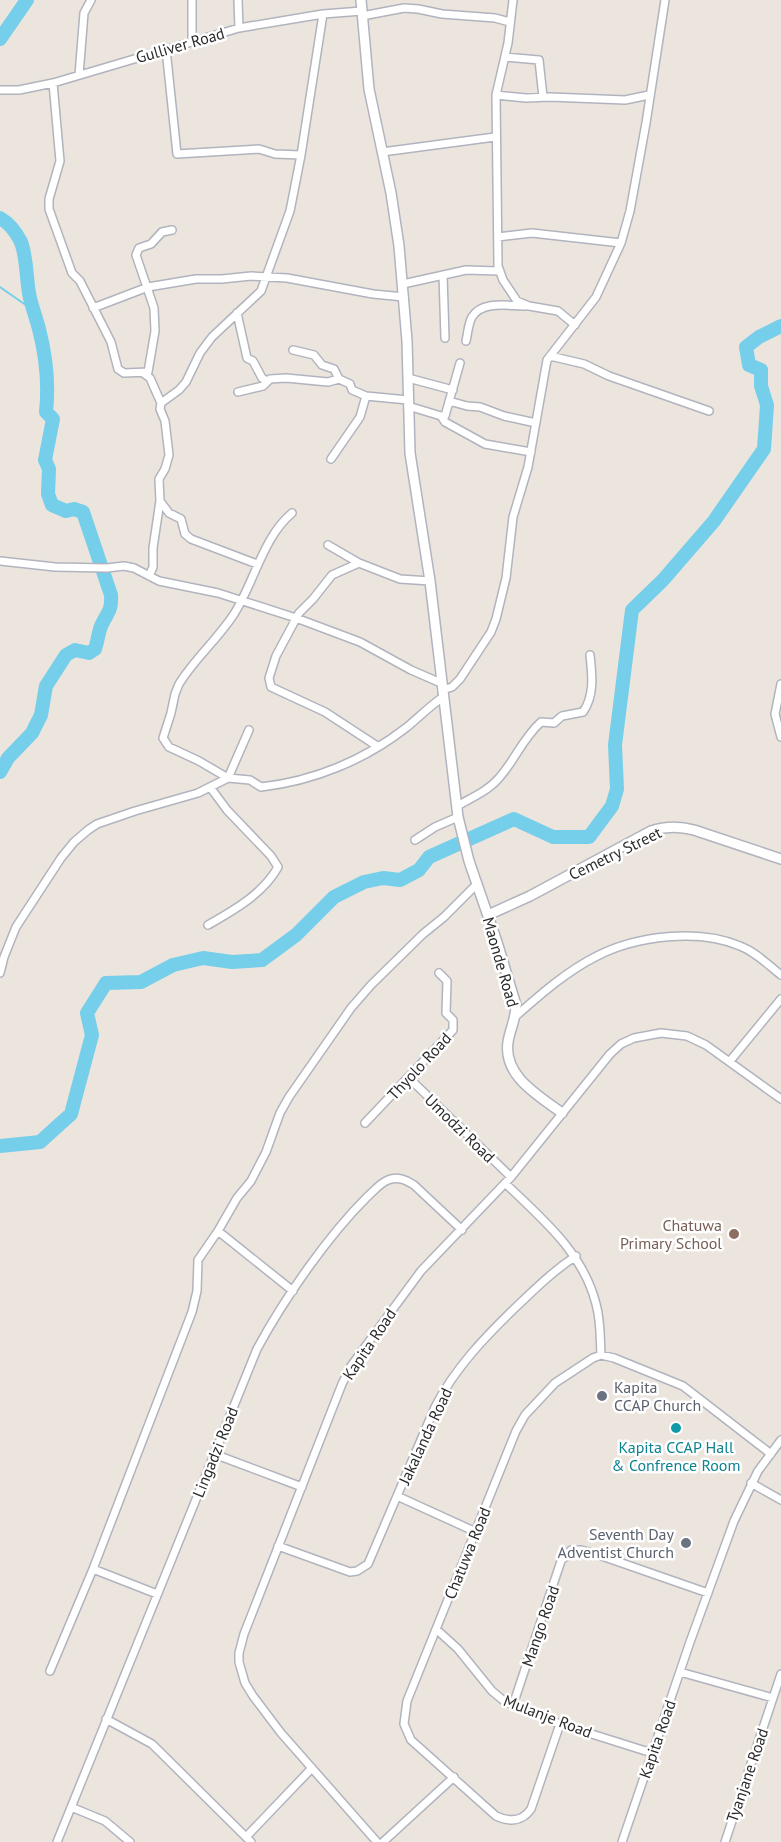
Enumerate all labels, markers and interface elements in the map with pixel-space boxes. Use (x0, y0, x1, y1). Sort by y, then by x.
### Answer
street label: Gulliver Road (133, 23, 227, 67)
street label: Cemetry Street (565, 822, 665, 884)
street label: Maonde Road (479, 915, 523, 1009)
street label: Thyolo Road (383, 1028, 455, 1104)
street label: Umodzi Road (421, 1089, 499, 1167)
place label: Chatuwa Primary School (620, 1215, 722, 1253)
marker: Chatuwa Primary School (727, 1227, 741, 1241)
street label: Kapita Road (338, 1305, 400, 1383)
place label: Kapita CCAP Church (614, 1377, 701, 1415)
street label: Jakalanda Road (393, 1385, 456, 1488)
marker: Kapita CCAP Church (595, 1389, 609, 1403)
street label: Lingadzi Road (188, 1404, 242, 1500)
marker: Kapita CCAP Hall & Confrence Room (669, 1421, 683, 1435)
place label: Kapita CCAP Hall & Confrence Room (612, 1437, 740, 1475)
street label: Chatuwa Road (439, 1504, 495, 1602)
place label: Seventh Day Adventist Church (558, 1524, 675, 1562)
marker: Seventh Day Adventist Church (679, 1536, 693, 1550)
street label: Mango Road (517, 1583, 563, 1669)
street label: Mulanje Road (501, 1690, 595, 1742)
street label: Kapita Road (634, 1697, 680, 1781)
street label: Tyanjane Road (722, 1725, 772, 1825)

